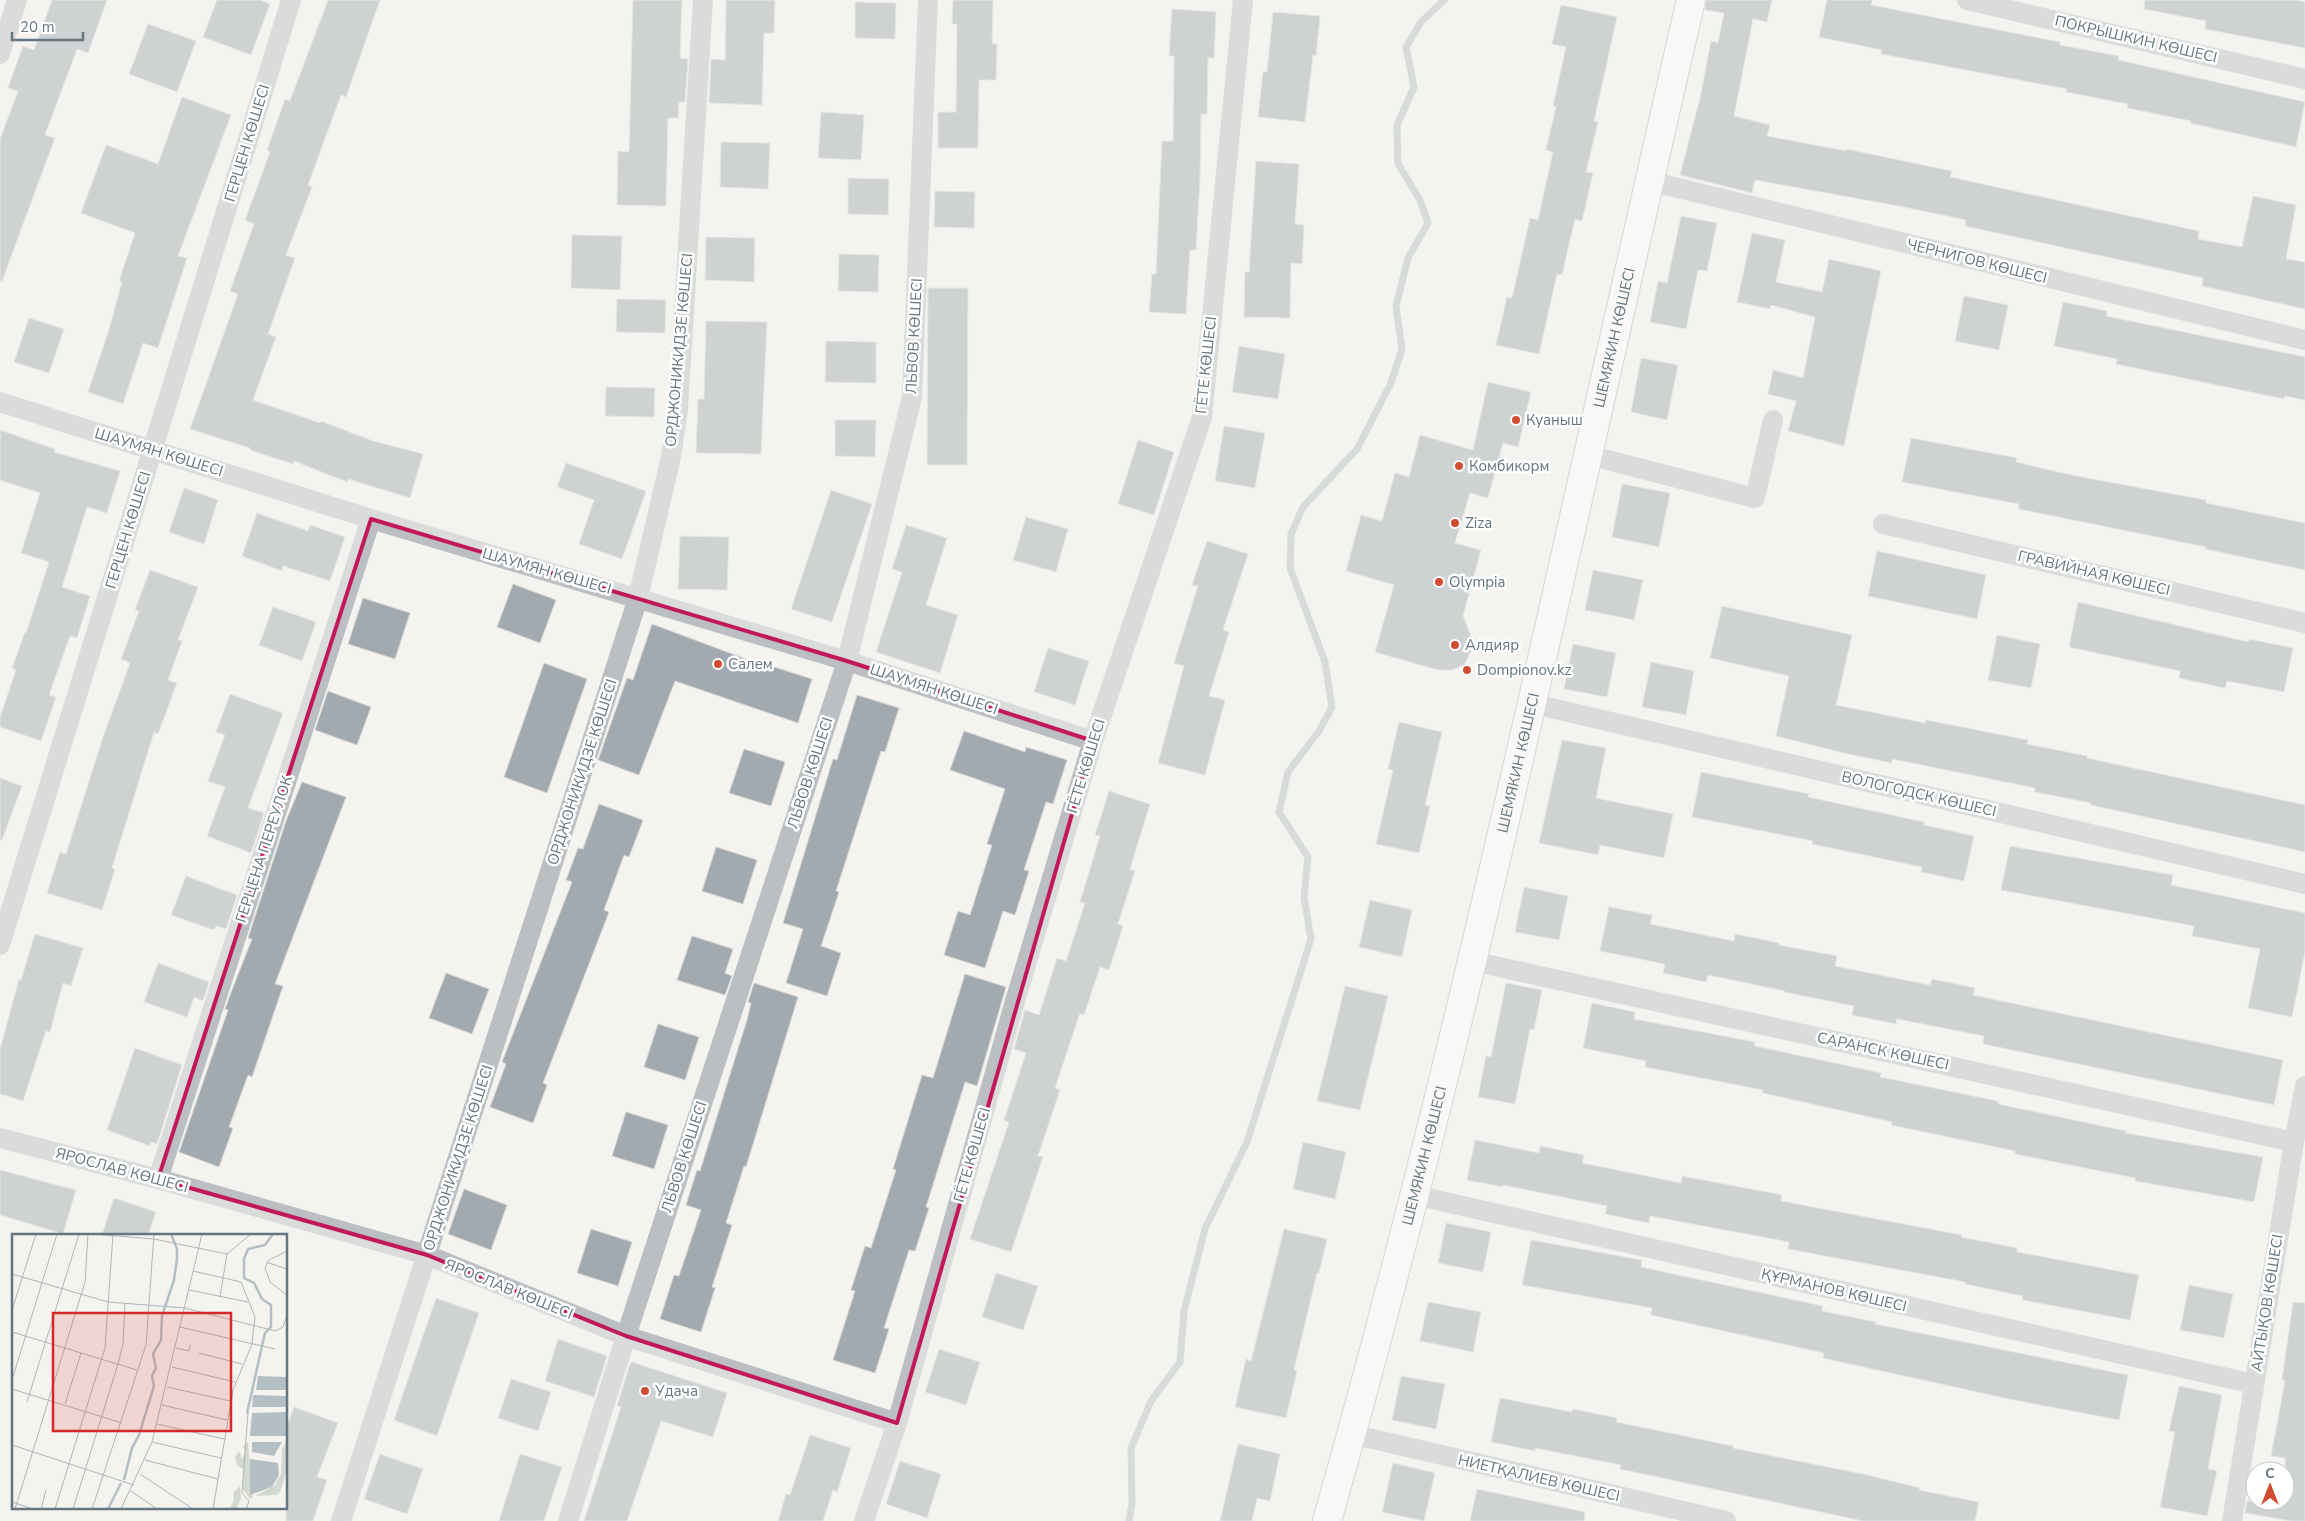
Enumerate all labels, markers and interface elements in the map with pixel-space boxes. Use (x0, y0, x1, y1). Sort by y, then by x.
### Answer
scale bar (12, 10, 84, 42)
street label: ПОКРЫШКИН КӨШЕСІ (2053, 11, 2219, 67)
text: 20 m (20, 17, 55, 37)
street label: ГЕРЦЕН КӨШЕСІ (220, 82, 274, 204)
street label: ЧЕРНИГОВ КӨШЕСІ (1905, 234, 2049, 288)
street label: ОРДЖОНИКИДЗЕ КӨШЕСІ (661, 252, 697, 448)
street label: ШЕМЯКИН КӨШЕСІ (1589, 266, 1640, 409)
street label: ЛЬВОВ КӨШЕСІ (901, 277, 927, 395)
street label: ГЁТЕ КӨШЕСІ (1191, 315, 1221, 415)
place label: Куаныш (1526, 410, 1583, 430)
marker: Куаныш (1510, 414, 1522, 426)
street label: ШАУМЯН КӨШЕСІ (92, 423, 226, 481)
place label: Комбикорм (1469, 456, 1549, 476)
marker: Комбикорм (1453, 460, 1465, 472)
street label: ГЕРЦЕН КӨШЕСІ (101, 469, 155, 591)
place label: Ziza (1465, 513, 1492, 533)
marker: Ziza (1449, 517, 1461, 529)
street label: ШАУМЯН КӨШЕСІ (480, 543, 614, 599)
street label: ГРАВИЙНАЯ КӨШЕСІ (2016, 546, 2172, 600)
place label: Olympia (1449, 572, 1506, 592)
marker: Olympia (1433, 576, 1445, 588)
place label: Алдияр (1465, 635, 1519, 655)
marker: Алдияр (1449, 639, 1461, 651)
place label: Салем (728, 654, 773, 674)
marker: Салем (712, 658, 724, 670)
street label: ШАУМЯН КӨШЕСІ (868, 659, 1000, 719)
place label: Dompionov.kz (1477, 660, 1571, 680)
marker: Dompionov.kz (1461, 664, 1473, 676)
street label: ОРДЖОНИКИДЗЕ КӨШЕСІ (542, 676, 622, 868)
street label: ШЕМЯКИН КӨШЕСІ (1493, 691, 1544, 835)
street label: ЛЬВОВ КӨШЕСІ (783, 715, 837, 831)
street label: ГЁТЕ КӨШЕСІ (1062, 716, 1110, 816)
street label: ВОЛОГОДСК КӨШЕСІ (1840, 766, 1998, 822)
street label: ГЕРЦЕНА ПЕРЕУЛОК (231, 773, 297, 925)
street label: САРАНСК КӨШЕСІ (1815, 1027, 1951, 1075)
street label: ОРДЖОНИКИДЗЕ КӨШЕСІ (418, 1062, 498, 1254)
street label: ШЕМЯКИН КӨШЕСІ (1397, 1084, 1451, 1228)
street label: ЛЬВОВ КӨШЕСІ (657, 1099, 711, 1215)
street label: ГЁТЕ КӨШЕСІ (949, 1105, 995, 1205)
street label: ЯРОСЛАВ КӨШЕСІ (53, 1143, 191, 1197)
street label: АЙТЫҚОВ КӨШЕСІ (2246, 1233, 2288, 1373)
inset map (12, 1234, 288, 1508)
street label: ЯРОСЛАВ КӨШЕСІ (442, 1254, 576, 1324)
street label: ҚҰРМАНОВ КӨШЕСІ (1759, 1264, 1909, 1316)
place label: Удача (654, 1381, 698, 1401)
marker: Удача (639, 1385, 651, 1397)
street label: НИЕТҚАЛИЕВ КӨШЕСІ (1456, 1450, 1622, 1506)
north arrow (2245, 1461, 2295, 1511)
text: С (2265, 1464, 2275, 1483)

